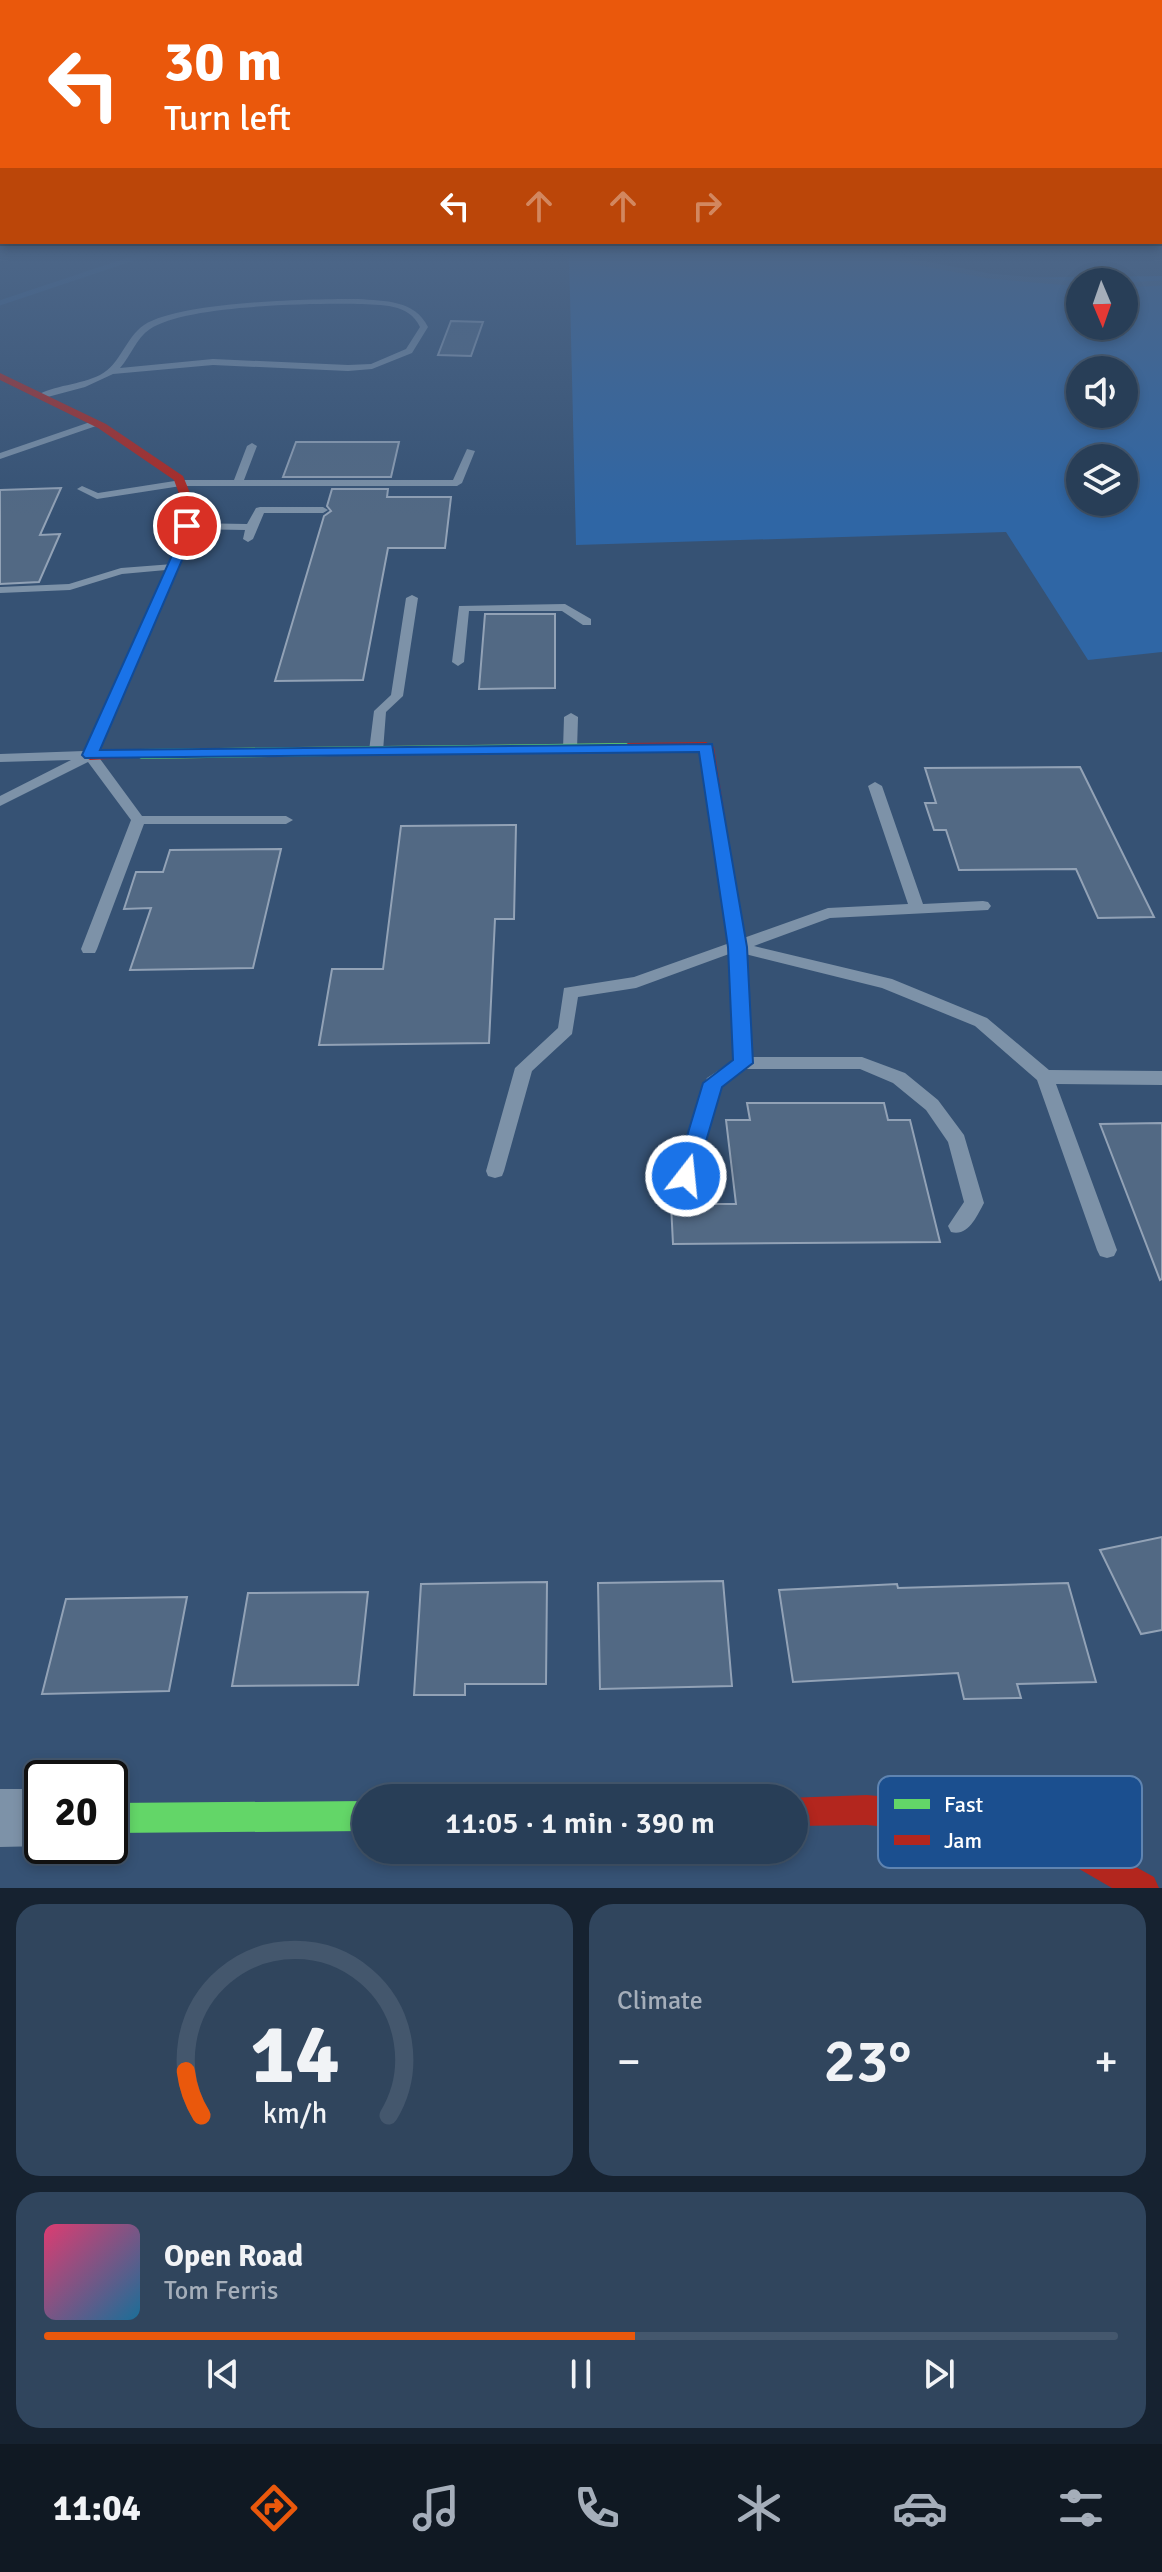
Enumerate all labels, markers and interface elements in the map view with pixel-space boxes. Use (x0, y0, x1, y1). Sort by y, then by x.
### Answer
text: 30 m (164, 27, 282, 96)
icon: left (32, 32, 136, 136)
text: Turn left (164, 96, 291, 141)
icon: left (433, 184, 477, 228)
icon: ahead (517, 184, 561, 228)
icon: ahead (601, 184, 645, 228)
icon: right (685, 184, 729, 228)
north arrow (1066, 268, 1138, 340)
map controls (1066, 268, 1138, 516)
button: sound (1066, 356, 1138, 428)
button: layers (1066, 444, 1138, 516)
pin (153, 492, 221, 560)
icon: arrive (165, 504, 209, 548)
position arrow (644, 1134, 728, 1218)
speed limit sign: 20 (24, 1760, 128, 1864)
legend (878, 1776, 1142, 1868)
text: Fast (944, 1791, 984, 1818)
text: 11:05 · 1 min · 390 m (445, 1805, 715, 1842)
text: Jam (944, 1827, 982, 1854)
text: Climate (617, 1985, 703, 2017)
text: 14 (250, 2004, 339, 2106)
text: 23° (824, 2025, 911, 2099)
text: − (617, 2035, 641, 2089)
text: + (1094, 2035, 1118, 2089)
text: km/h (262, 2096, 327, 2131)
text: Open Road (164, 2238, 303, 2275)
text: Tom Ferris (164, 2275, 278, 2307)
icon: previous (201, 2352, 245, 2396)
icon: pause (559, 2352, 603, 2396)
icon: next (917, 2352, 961, 2396)
icon: directions (246, 2480, 302, 2536)
icon: music (408, 2480, 464, 2536)
icon: phone (569, 2480, 625, 2536)
icon: climate (731, 2480, 787, 2536)
icon: car (892, 2480, 948, 2536)
icon: filters (1053, 2480, 1109, 2536)
text: 11:04 (53, 2486, 141, 2531)

